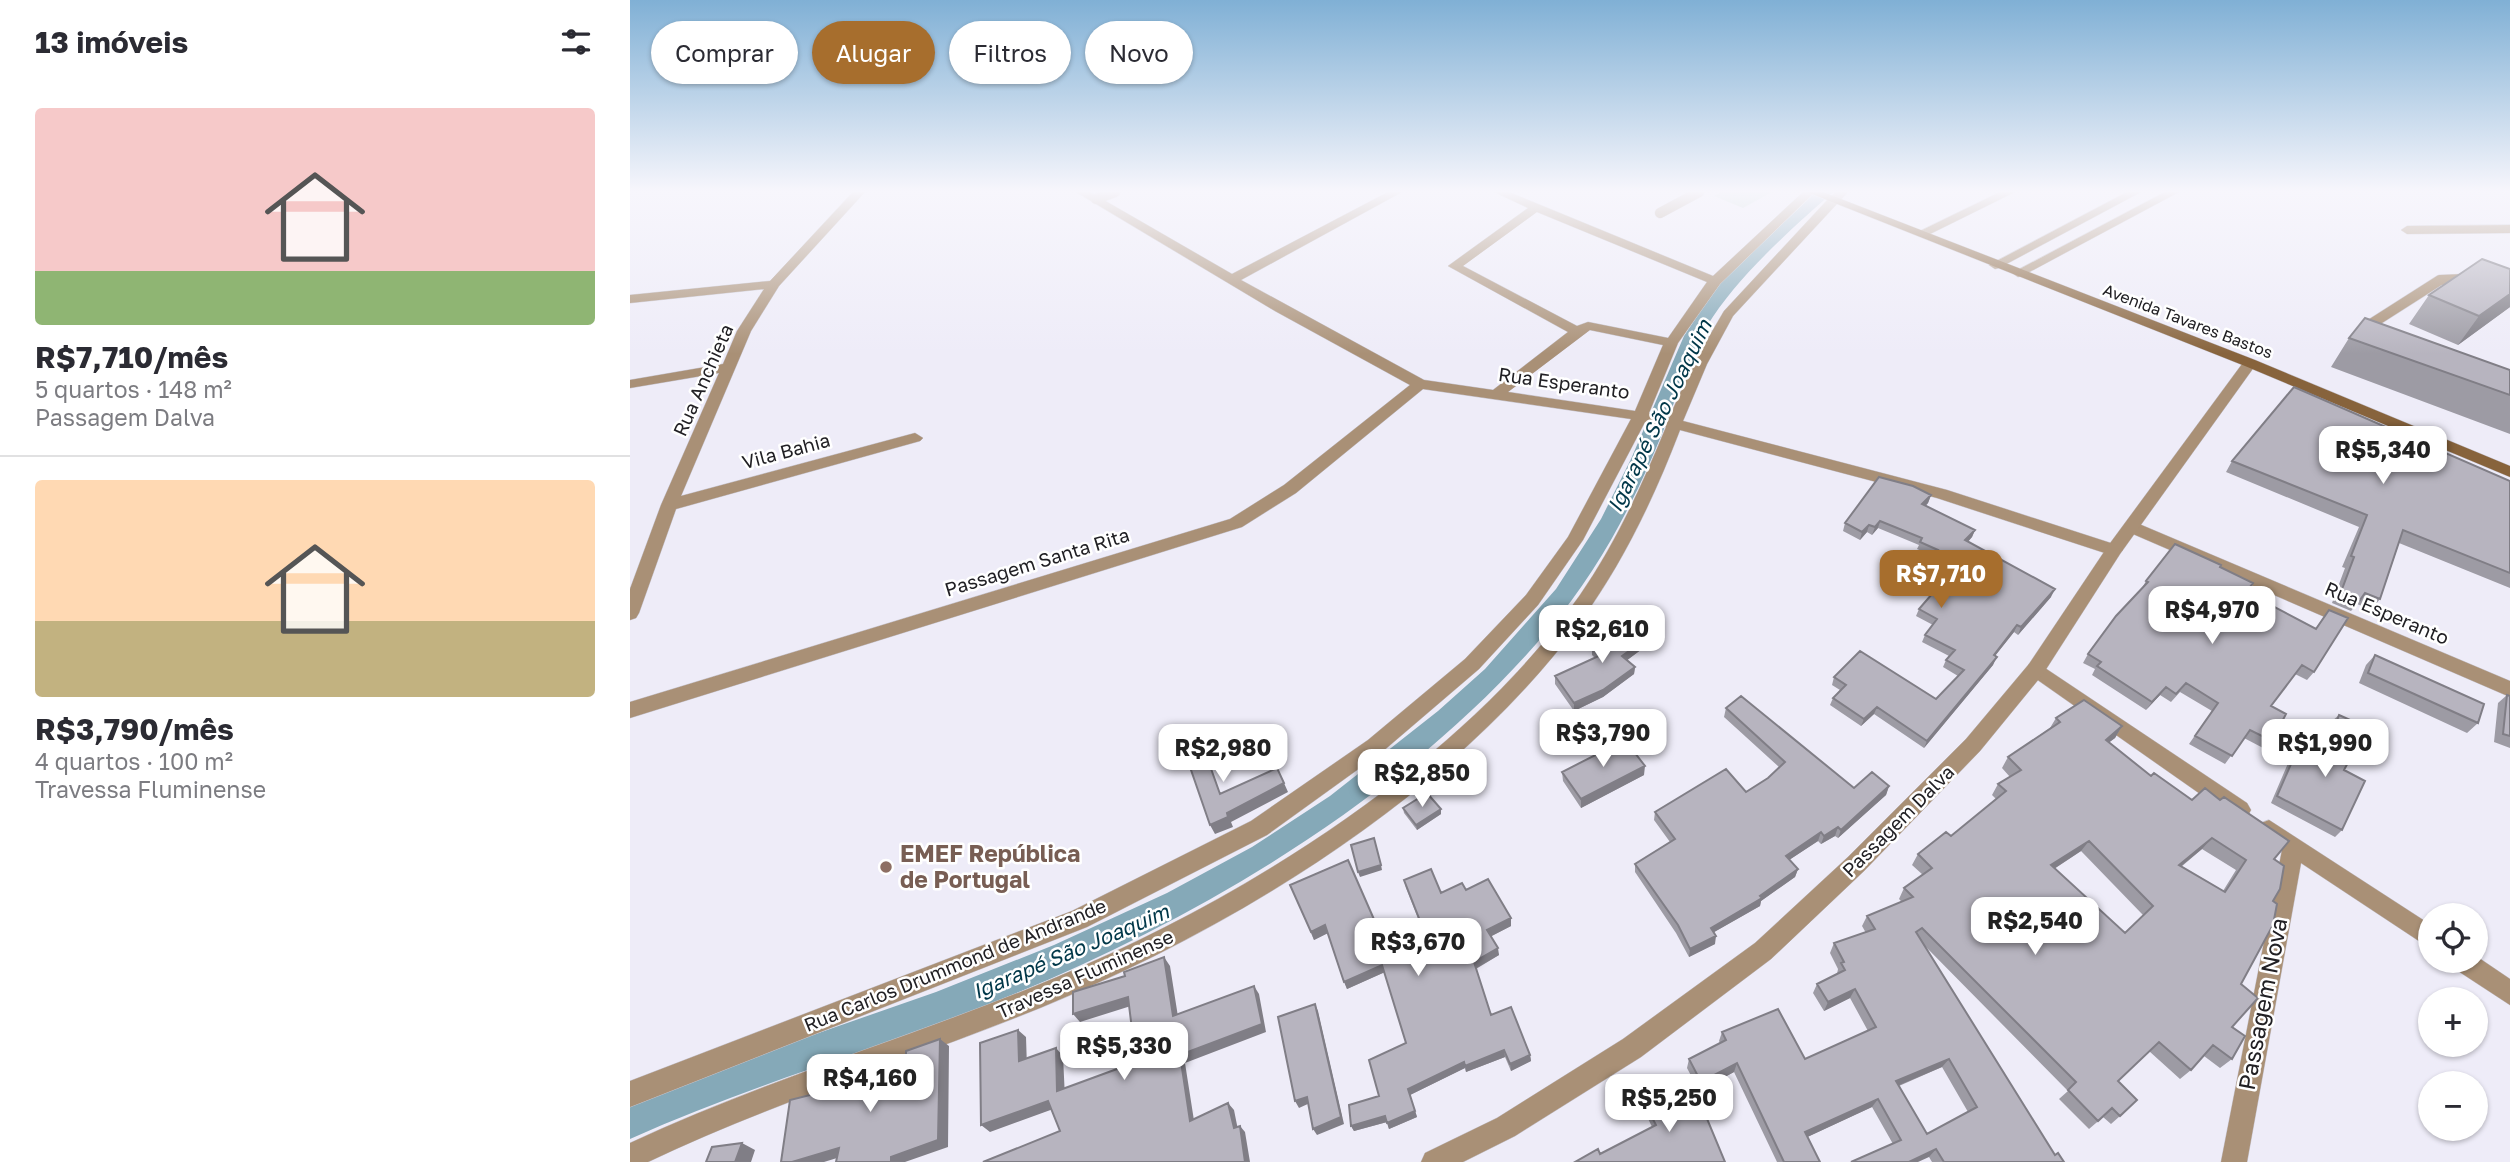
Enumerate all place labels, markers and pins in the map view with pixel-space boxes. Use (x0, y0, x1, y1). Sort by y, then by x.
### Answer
pin: R$5,340 (2318, 426, 2448, 486)
pin: R$7,710 (1876, 550, 2006, 610)
pin: R$4,970 (2147, 586, 2277, 646)
pin: R$2,610 (1537, 606, 1667, 665)
pin: R$3,790 (1538, 710, 1668, 769)
pin: R$1,990 (2260, 720, 2390, 779)
pin: R$2,980 (1158, 724, 1288, 784)
pin: R$2,850 (1357, 750, 1487, 809)
place label: EMEF República de Portugal (900, 839, 1080, 893)
marker: EMEF República de Portugal (878, 859, 894, 875)
pin: R$2,540 (1970, 898, 2100, 957)
pin: R$3,670 (1353, 918, 1483, 978)
pin: R$5,330 (1059, 1023, 1189, 1082)
pin: R$4,160 (805, 1054, 935, 1114)
pin: R$5,250 (1604, 1074, 1734, 1134)

